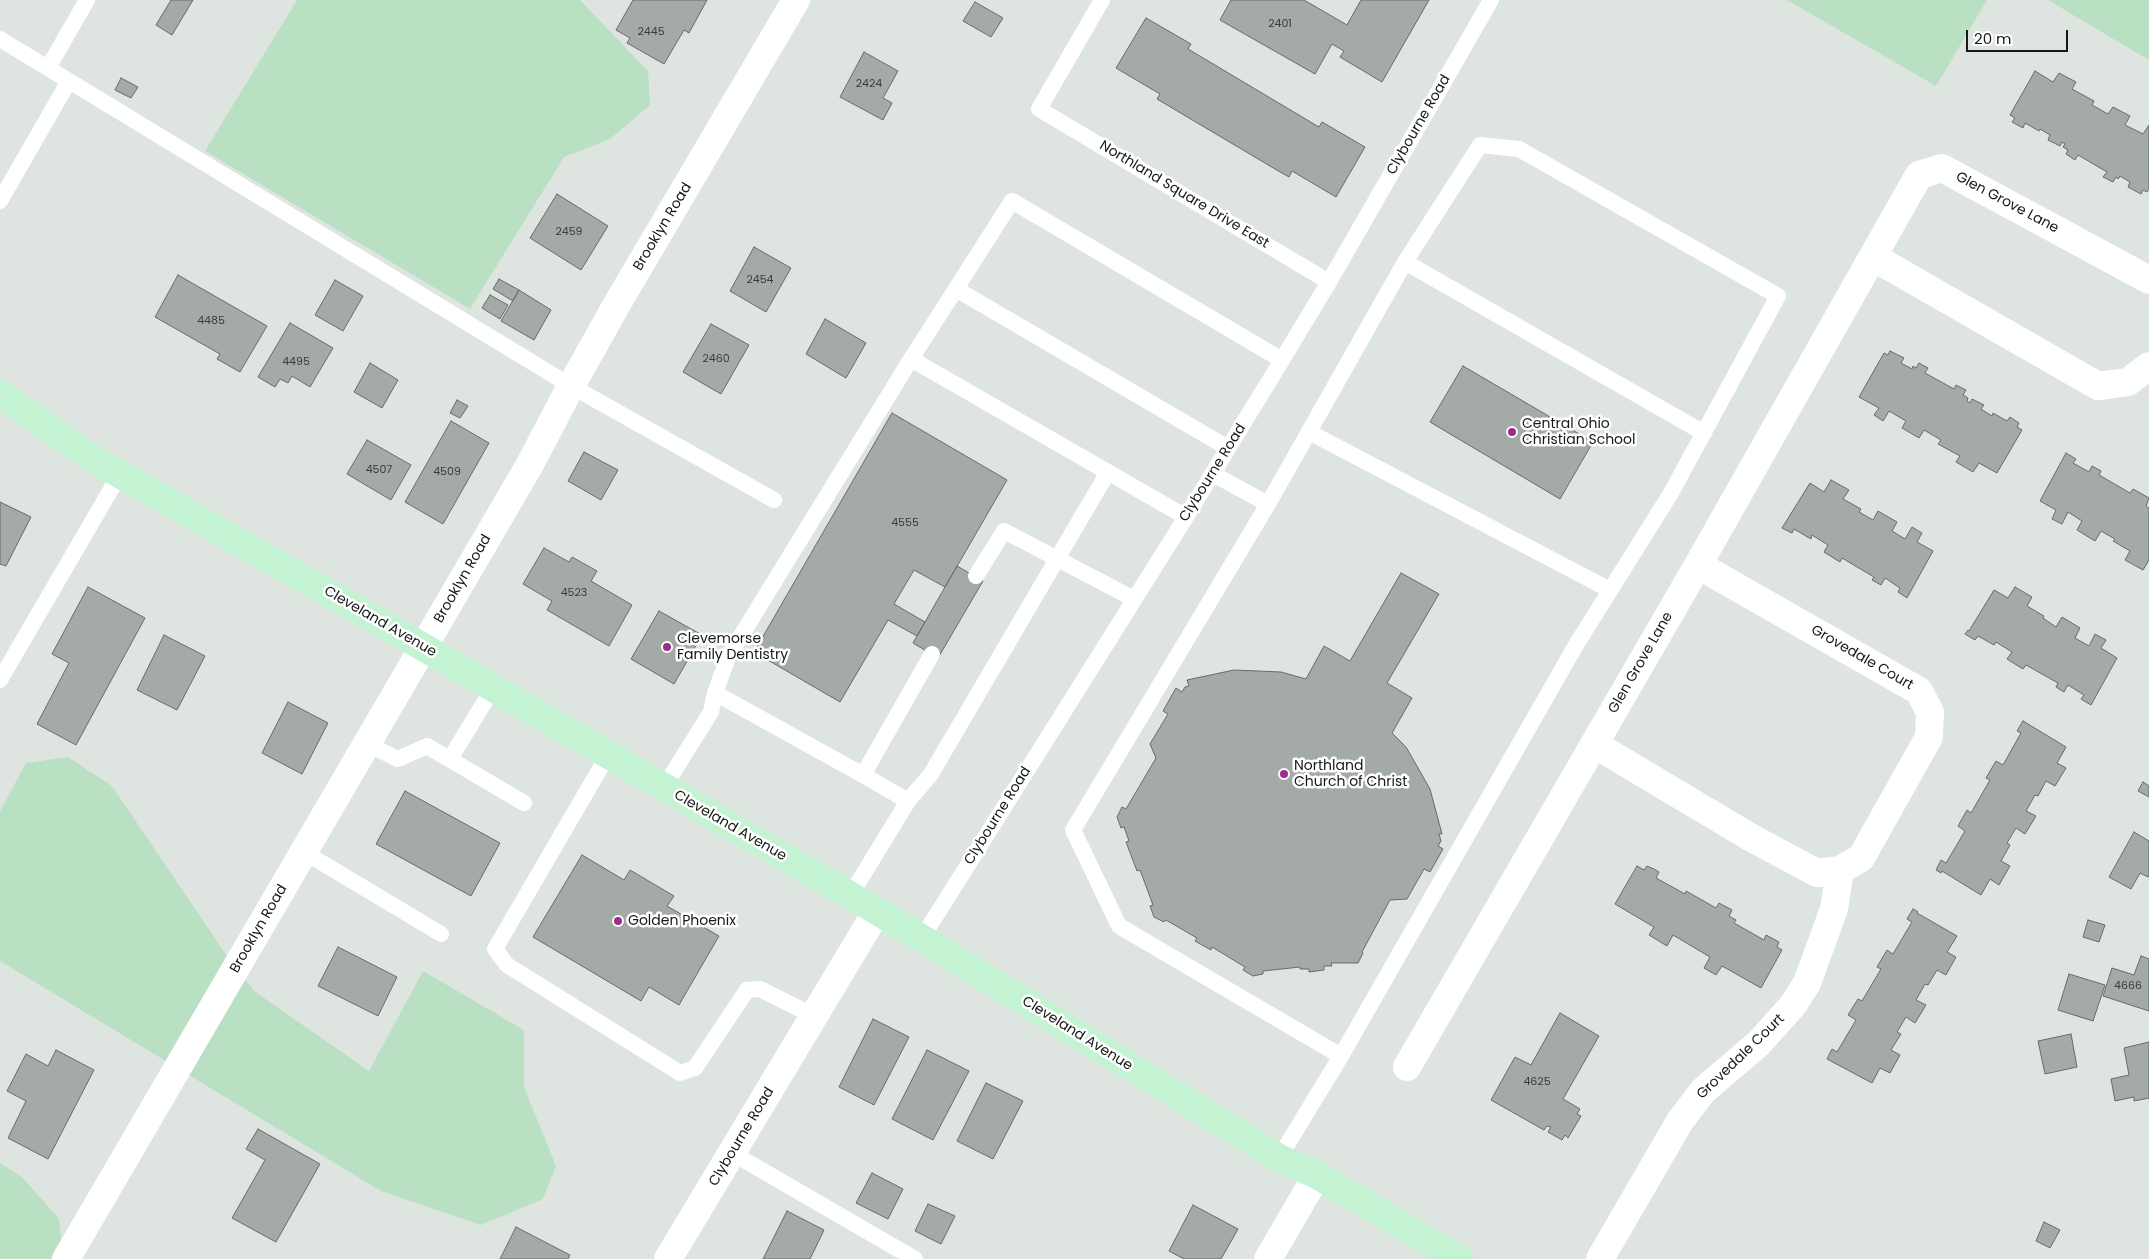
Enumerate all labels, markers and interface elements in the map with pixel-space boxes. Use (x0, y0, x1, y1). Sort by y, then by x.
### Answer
house number: 2401 (1268, 17, 1292, 31)
scale bar (1969, 20, 2072, 52)
house number: 2445 (637, 25, 665, 39)
text: 20 m (1974, 28, 2012, 49)
street label: Clybourne Road (1384, 72, 1454, 178)
house number: 2424 (856, 77, 882, 91)
street label: Northland Square Drive East (1096, 138, 1272, 252)
street label: Glen Grove Lane (1953, 169, 2061, 237)
street label: Brooklyn Road (630, 180, 696, 274)
house number: 2459 (555, 225, 583, 239)
house number: 2454 (746, 273, 774, 287)
house number: 4485 (197, 314, 225, 328)
house number: 2460 (702, 352, 730, 366)
house number: 4495 (282, 355, 310, 369)
place label: Central Ohio Christian School (1522, 416, 1635, 448)
street label: Clybourne Road (1176, 421, 1250, 525)
marker: Central Ohio Christian School (1506, 426, 1518, 438)
house number: 4507 (366, 463, 392, 477)
house number: 4509 (433, 465, 461, 479)
house number: 4555 (891, 516, 919, 530)
street label: Brooklyn Road (431, 532, 495, 626)
street label: Cleveland Avenue (321, 583, 439, 661)
house number: 4523 (561, 586, 587, 600)
street label: Glen Grove Lane (1605, 609, 1677, 717)
street label: Grovedale Court (1808, 622, 1916, 694)
place label: Clevemorse Family Dentistry (677, 631, 788, 664)
marker: Clevemorse Family Dentistry (661, 641, 673, 653)
place label: Northland Church of Christ (1294, 758, 1407, 790)
street label: Clybourne Road (961, 764, 1035, 868)
marker: Northland Church of Christ (1278, 768, 1290, 780)
street label: Cleveland Avenue (671, 787, 789, 865)
street label: Brooklyn Road (227, 882, 291, 976)
place label: Golden Phoenix (628, 913, 736, 929)
marker: Golden Phoenix (612, 915, 624, 927)
house number: 4666 (2114, 979, 2142, 993)
street label: Cleveland Avenue (1019, 993, 1135, 1075)
street label: Grovedale Court (1694, 1011, 1788, 1103)
house number: 4625 (1523, 1075, 1551, 1089)
street label: Clybourne Road (706, 1084, 778, 1190)

